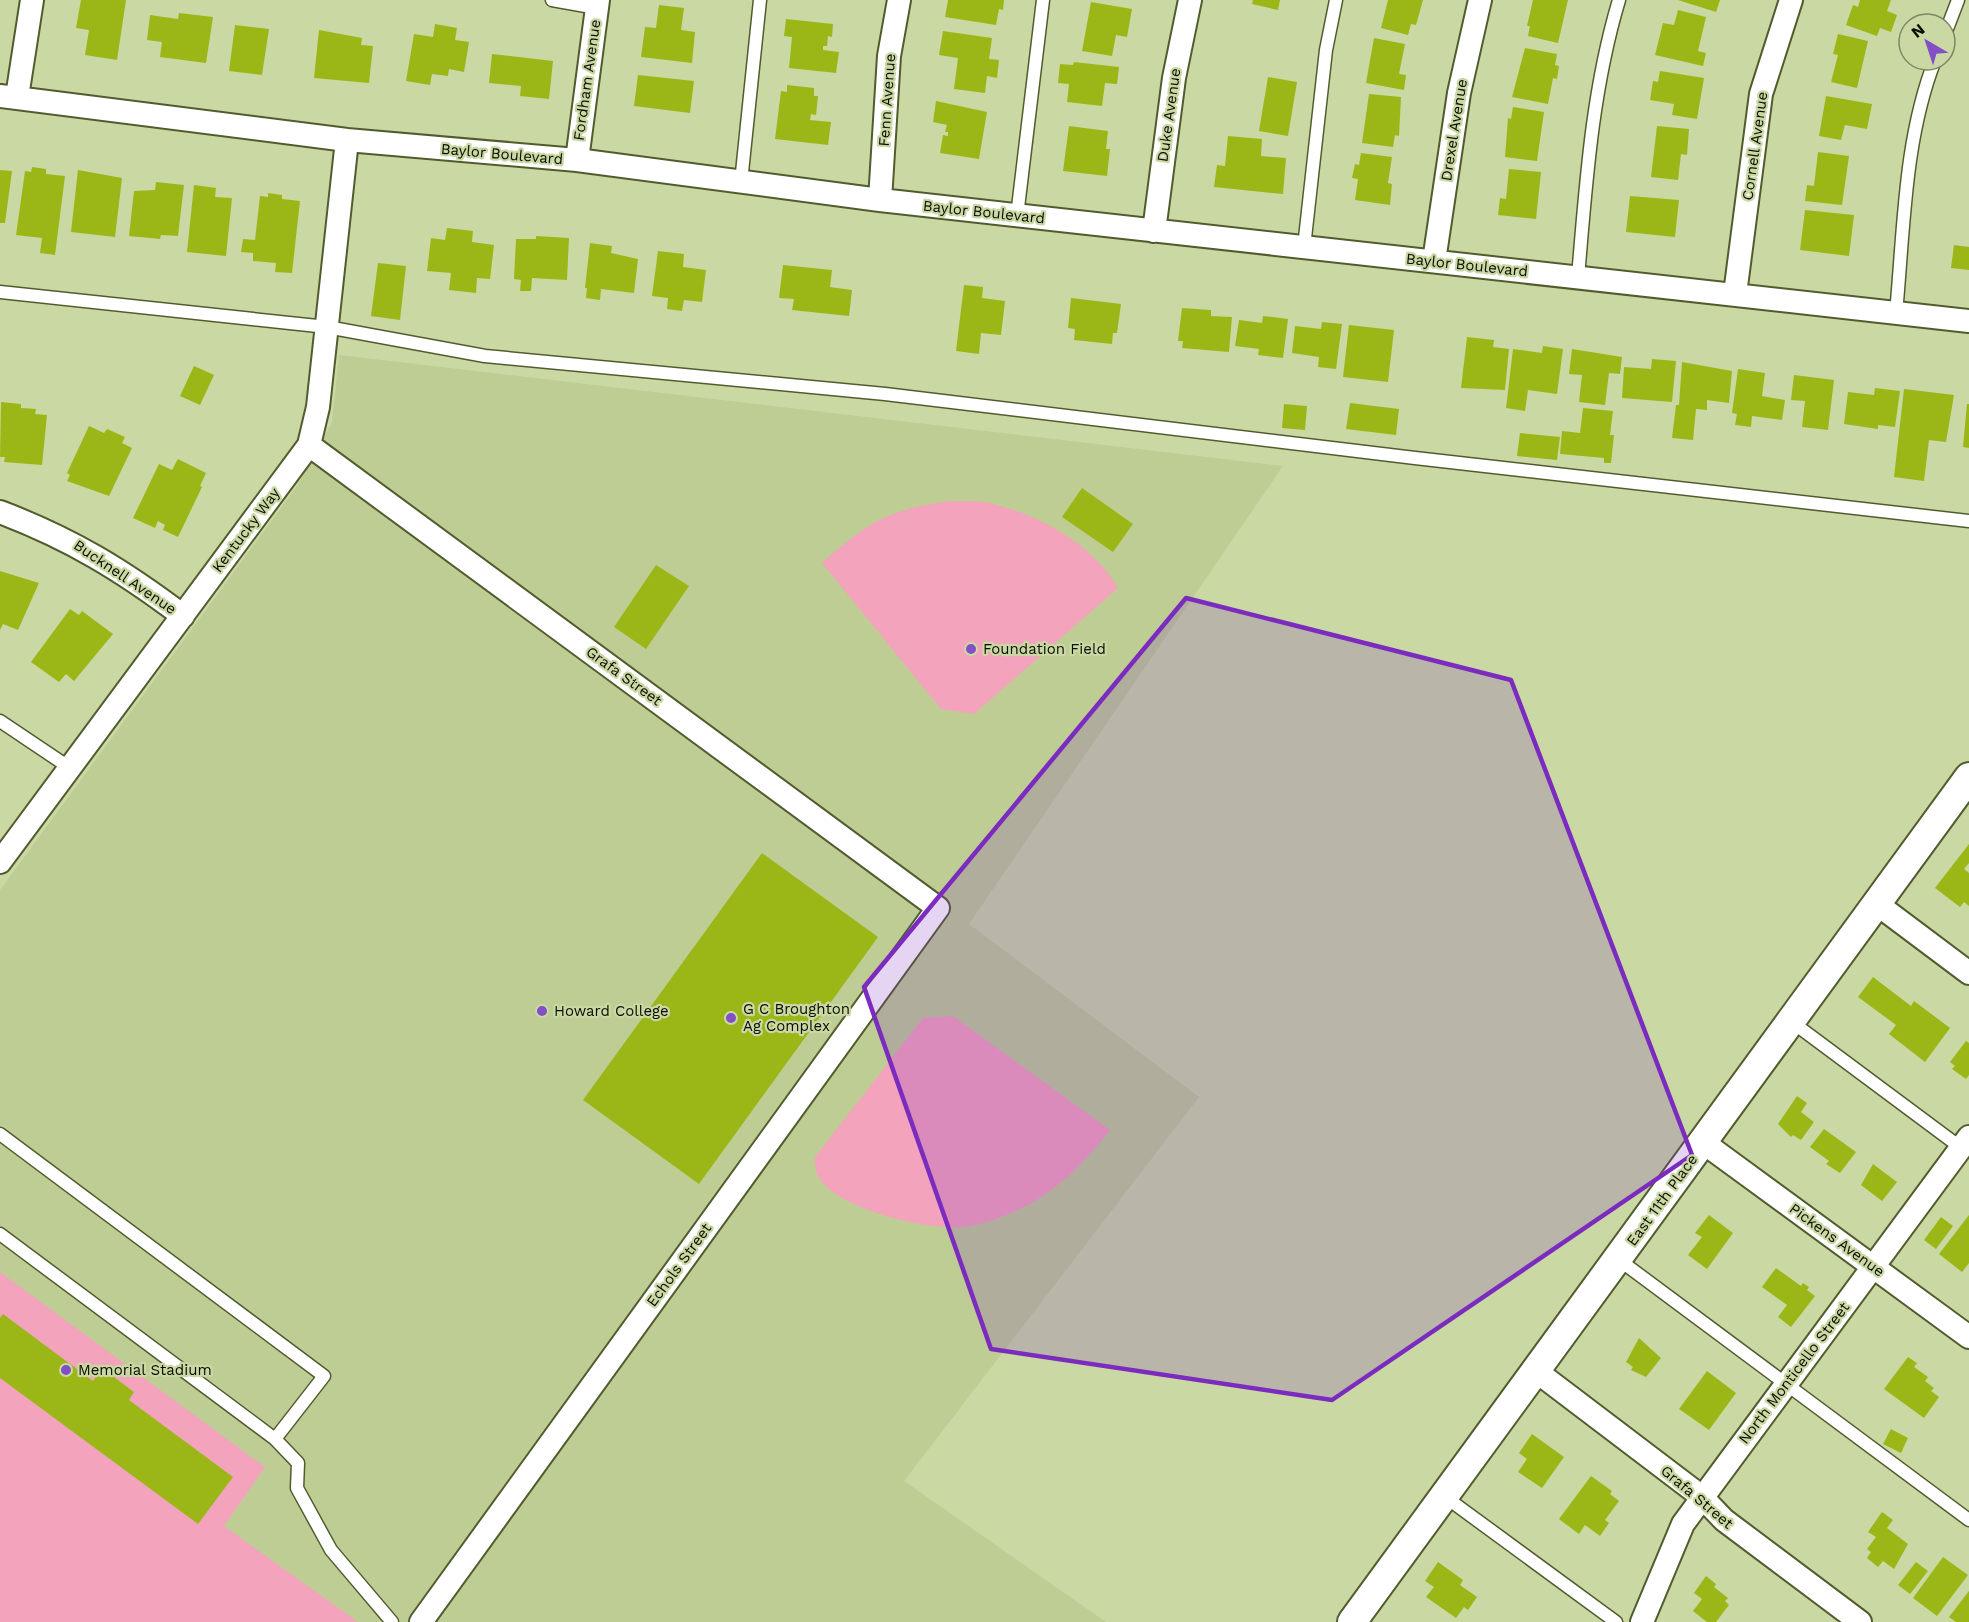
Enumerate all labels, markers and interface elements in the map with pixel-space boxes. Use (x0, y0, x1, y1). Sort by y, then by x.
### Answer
north arrow (1897, 12, 1957, 72)
street label: Fordham Avenue (570, 18, 604, 142)
text: N (1907, 20, 1928, 42)
street label: Fenn Avenue (875, 53, 899, 147)
street label: Duke Avenue (1154, 67, 1184, 163)
street label: Drexel Avenue (1437, 78, 1471, 182)
street label: Cornell Avenue (1738, 90, 1772, 202)
street label: Baylor Boulevard (440, 140, 564, 168)
street label: Baylor Boulevard (922, 197, 1046, 227)
street label: Baylor Boulevard (1405, 250, 1529, 280)
street label: Kentucky Way (208, 484, 284, 576)
street label: Bucknell Avenue (70, 536, 180, 618)
place label: Foundation Field (983, 640, 1106, 658)
marker: Foundation Field (964, 642, 978, 656)
street label: Grafa Street (583, 643, 666, 710)
place label: G C Broughton Ag Complex (743, 1000, 850, 1035)
place label: Howard College (554, 1002, 669, 1020)
marker: Howard College (535, 1004, 549, 1018)
marker: G C Broughton Ag Complex (724, 1011, 738, 1025)
street label: East 11th Place (1623, 1151, 1701, 1249)
street label: Pickens Avenue (1786, 1199, 1888, 1281)
street label: Echols Street (643, 1219, 716, 1310)
street label: North Monticello Street (1735, 1298, 1854, 1447)
place label: Memorial Stadium (78, 1361, 212, 1379)
marker: Memorial Stadium (59, 1363, 73, 1377)
street label: Grafa Street (1657, 1461, 1737, 1533)

